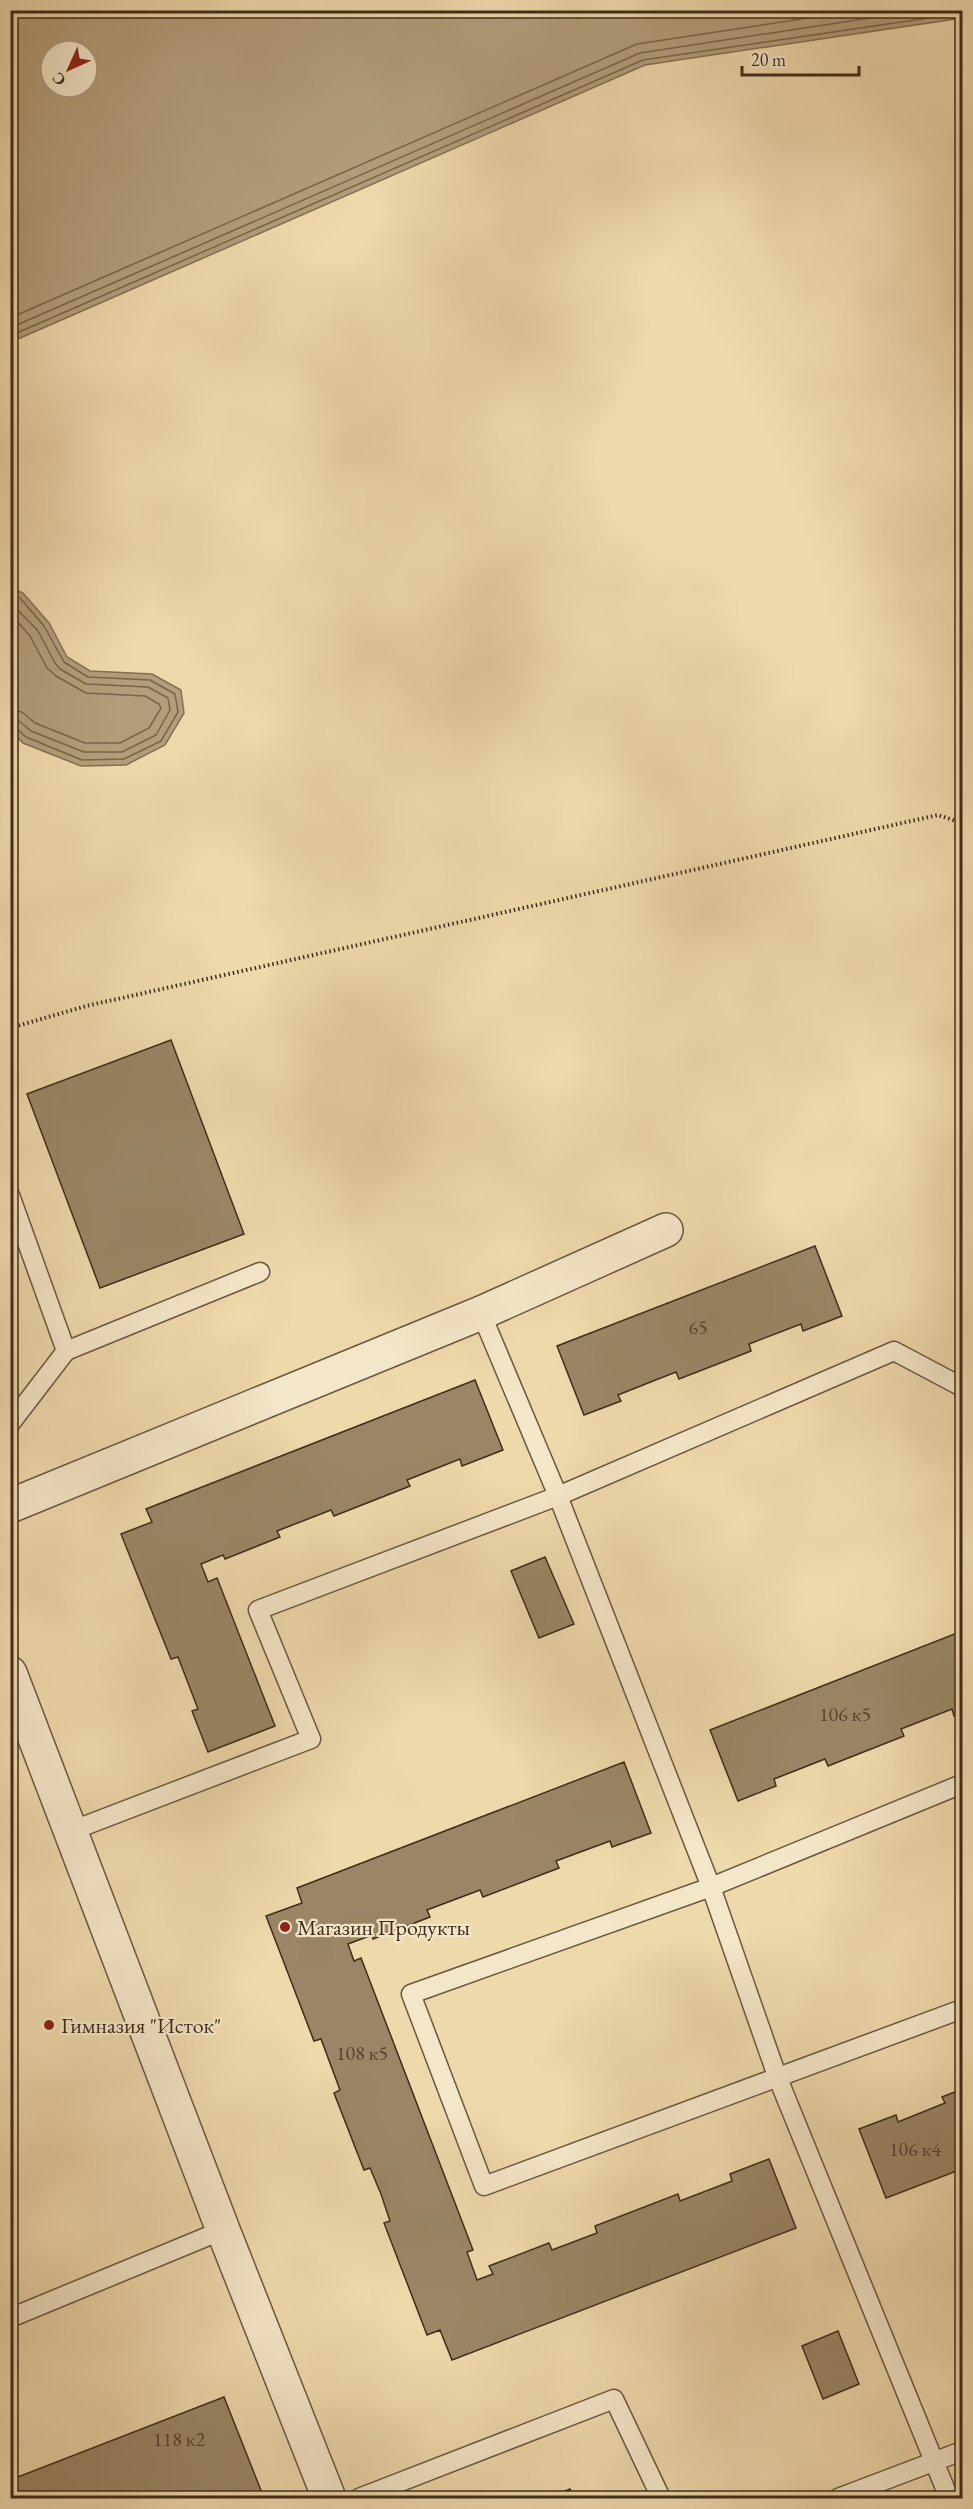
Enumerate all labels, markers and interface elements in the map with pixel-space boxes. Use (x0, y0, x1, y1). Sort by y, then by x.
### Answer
north arrow (39, 39, 99, 99)
scale bar (742, 39, 859, 77)
text: 20 m (751, 48, 786, 71)
text: С (47, 68, 70, 91)
house number: 65 (688, 1314, 708, 1340)
house number: 106 к5 (819, 1701, 871, 1727)
place label: Магазин Продукты (297, 1913, 470, 1942)
marker: Магазин Продукты (278, 1920, 292, 1934)
place label: Гимназия "Исток" (61, 2011, 221, 2040)
marker: Гимназия "Исток" (42, 2018, 56, 2032)
house number: 108 к5 (336, 2040, 388, 2066)
house number: 106 к4 (889, 2136, 941, 2162)
house number: 118 к2 (153, 2426, 205, 2452)

